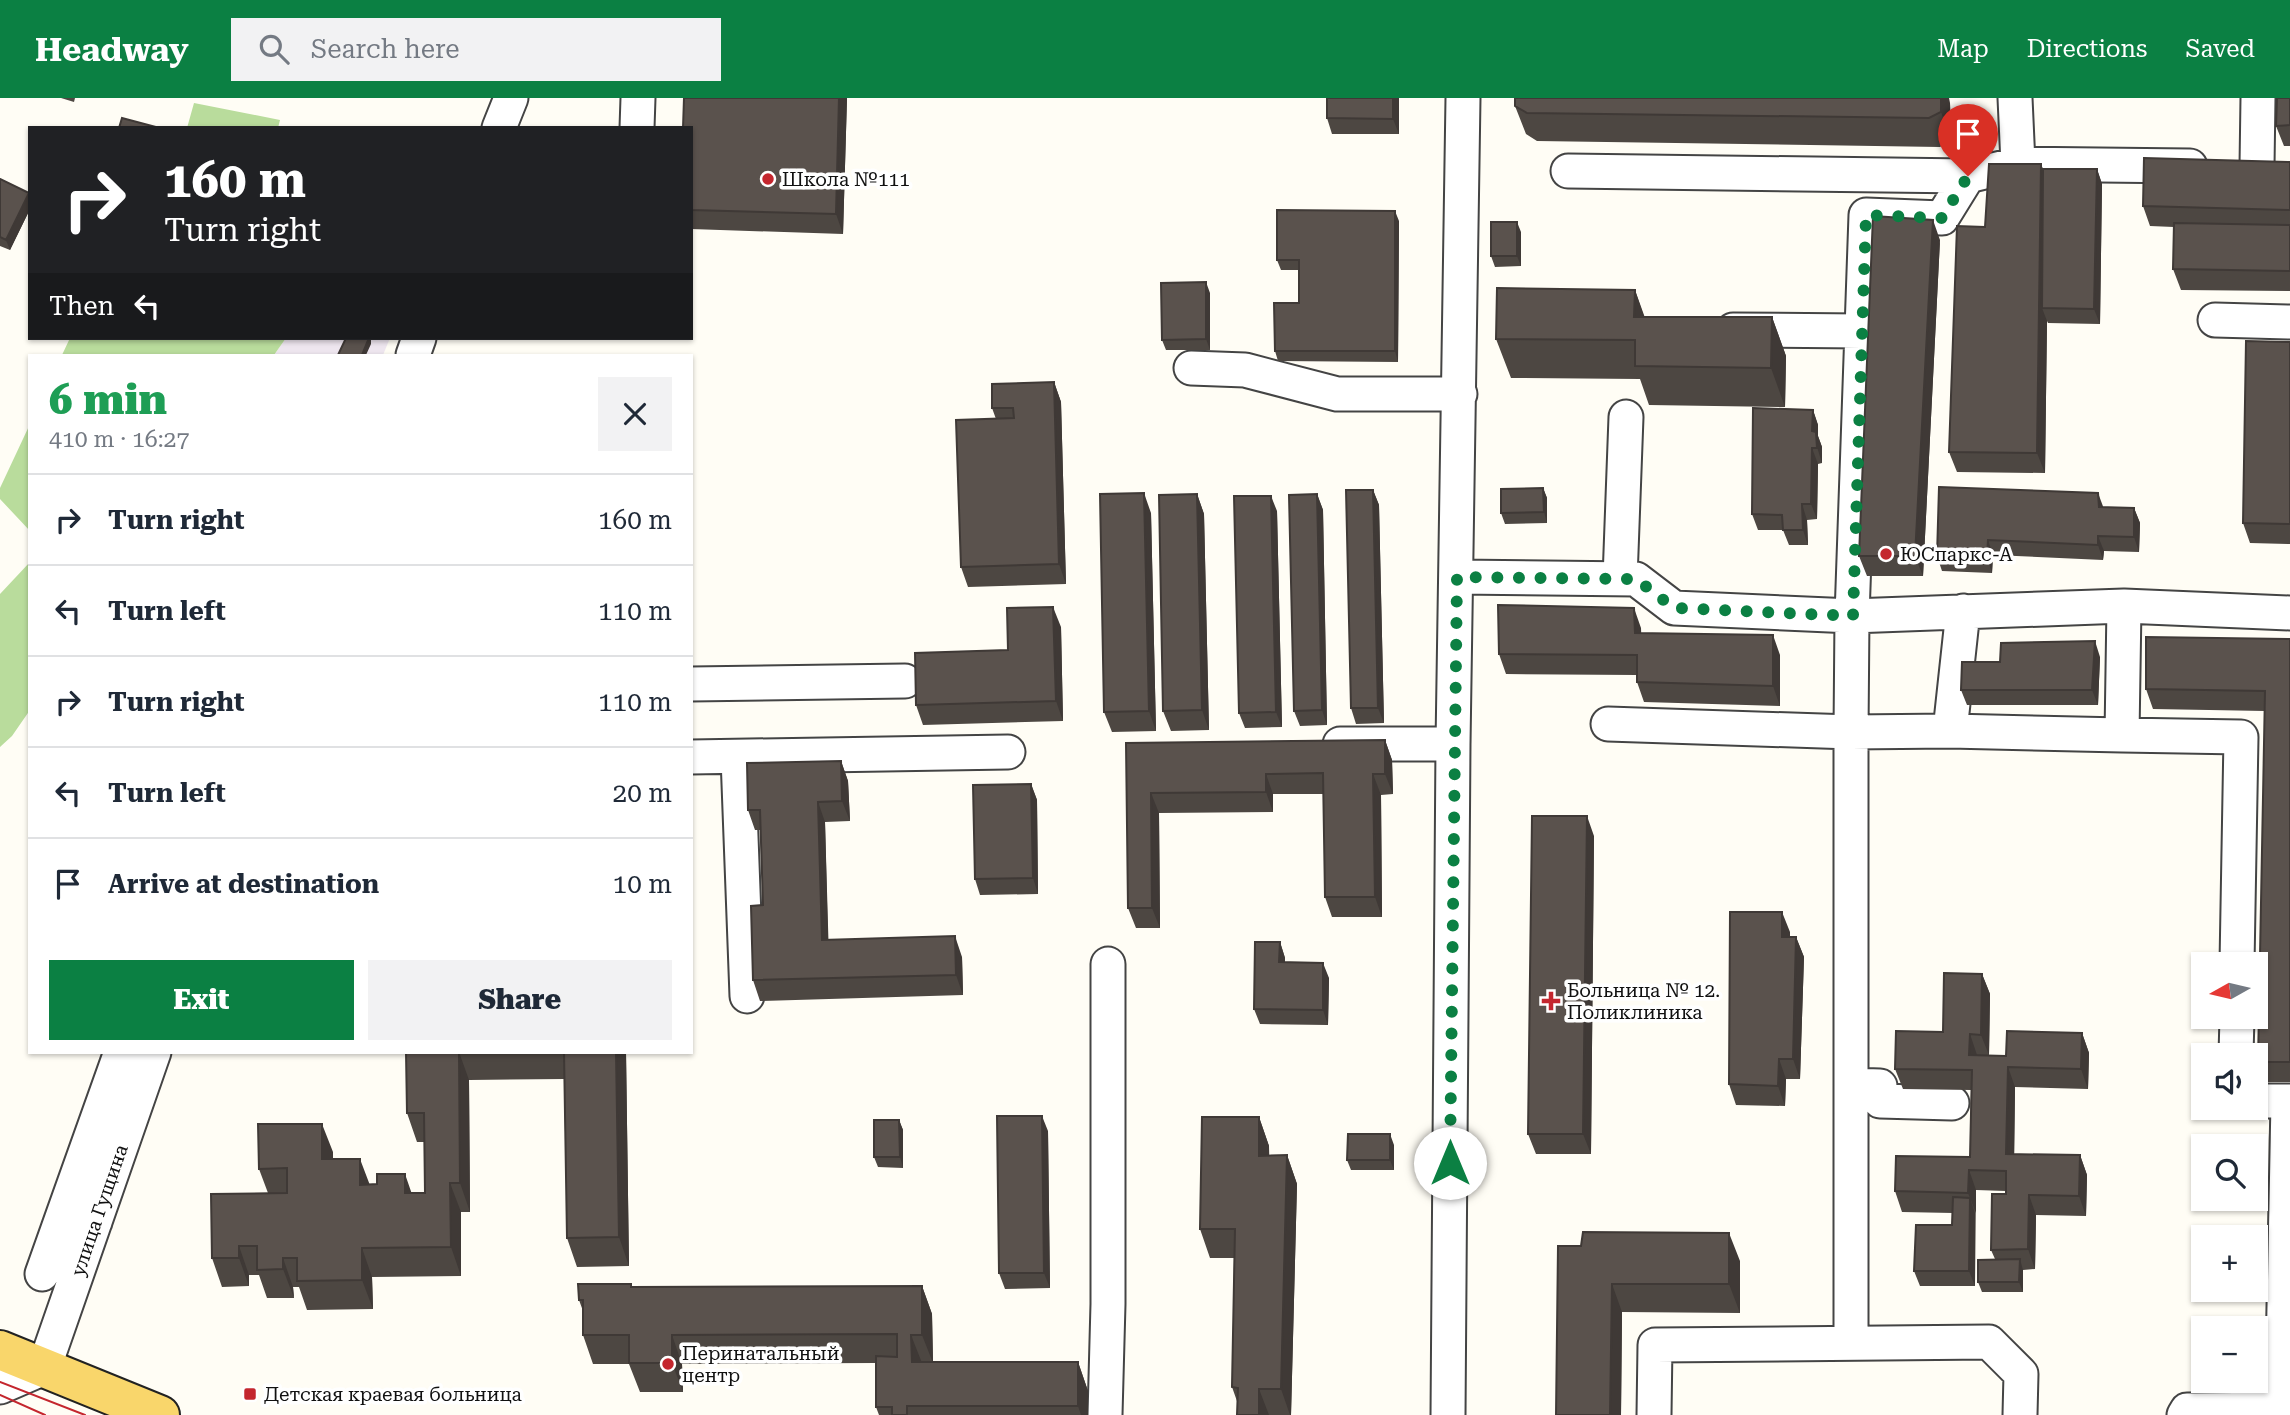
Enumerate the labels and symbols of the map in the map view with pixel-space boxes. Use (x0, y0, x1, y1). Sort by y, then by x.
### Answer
pin (1938, 104, 1998, 176)
place label: Школа №111 (782, 168, 910, 191)
marker: Школа №111 (760, 171, 776, 187)
place label: ЮСпаркс-А (1900, 543, 2013, 566)
marker: ЮСпаркс-А (1878, 546, 1894, 562)
north arrow (2191, 952, 2268, 1029)
place label: Больница № 12. Поликлиника (1567, 979, 1720, 1024)
marker: Больница № 12. Поликлиника (1541, 991, 1561, 1011)
position arrow (1413, 1126, 1487, 1200)
street label: улица Гущина (66, 1141, 133, 1279)
place label: Перинатальный центр (682, 1342, 840, 1387)
marker: Перинатальный центр (660, 1356, 676, 1372)
place label: Детская краевая больница (264, 1383, 523, 1406)
marker: Детская краевая больница (242, 1386, 258, 1402)

